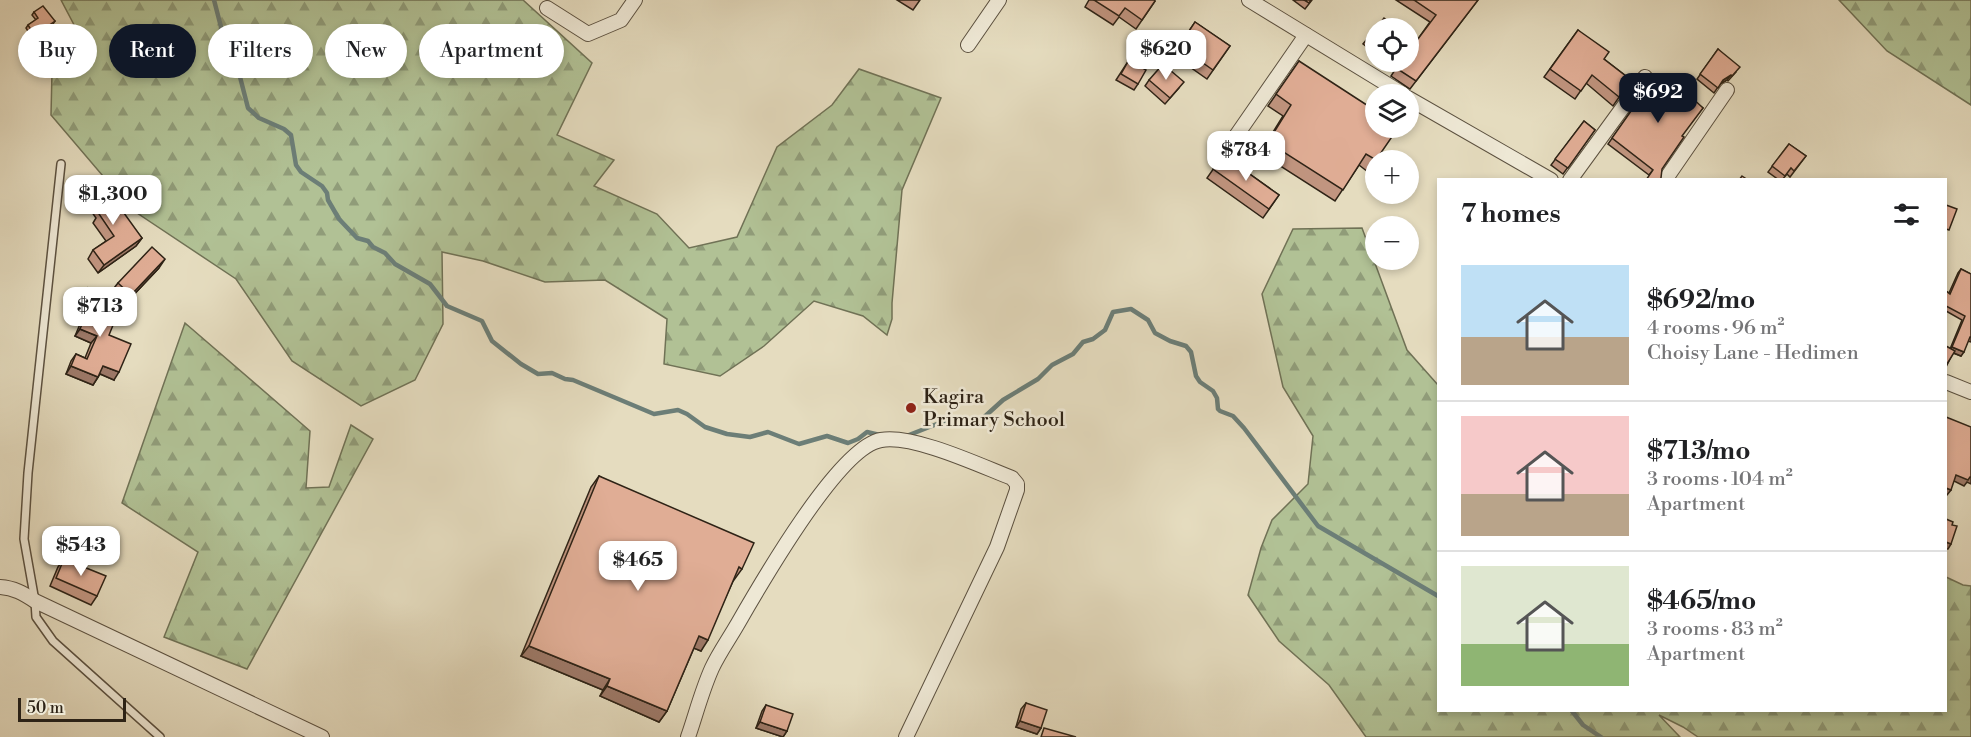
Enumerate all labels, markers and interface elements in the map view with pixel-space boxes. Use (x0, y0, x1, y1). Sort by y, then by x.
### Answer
map controls (1365, 18, 1419, 270)
button: locate (1365, 18, 1419, 72)
chip: Buy (18, 24, 97, 78)
chip: Rent (109, 24, 196, 78)
chip: Filters (208, 24, 313, 78)
chip: New (325, 24, 407, 78)
chip: Apartment (419, 24, 564, 78)
pin: $620 (1130, 30, 1202, 81)
text: $620 (1140, 37, 1192, 62)
pin: $692 (1622, 73, 1694, 124)
text: $692 (1633, 80, 1683, 105)
button: layers (1365, 84, 1419, 138)
pin: $784 (1210, 131, 1282, 182)
text: $784 (1221, 138, 1271, 163)
button: + (1365, 150, 1419, 204)
pin: $1,300 (64, 175, 162, 226)
text: $1,300 (79, 182, 148, 207)
text: 7 homes (1461, 198, 1561, 230)
icon: filters (1890, 198, 1923, 231)
button: − (1365, 216, 1419, 270)
text: $692/mo (1647, 284, 1755, 316)
pin: $713 (64, 287, 136, 338)
icon: home (1509, 289, 1581, 361)
text: $713 (77, 294, 123, 319)
text: 4 rooms · 96 m² (1647, 316, 1785, 341)
text: Choisy Lane - Hedimen (1647, 341, 1859, 366)
place label: Kagira Primary School (923, 385, 1065, 433)
marker: Kagira Primary School (904, 401, 918, 415)
text: $713/mo (1647, 435, 1751, 467)
icon: home (1509, 440, 1581, 512)
text: 3 rooms · 104 m² (1647, 467, 1793, 492)
text: Apartment (1647, 492, 1745, 517)
pin: $543 (45, 526, 117, 577)
text: $543 (56, 533, 106, 558)
pin: $465 (602, 541, 674, 592)
text: $465 (613, 548, 663, 573)
text: $465/mo (1647, 585, 1756, 617)
icon: home (1509, 590, 1581, 662)
text: 3 rooms · 83 m² (1647, 617, 1783, 642)
text: Apartment (1647, 642, 1745, 667)
scale bar (18, 695, 126, 722)
text: 50 m (27, 698, 64, 718)

